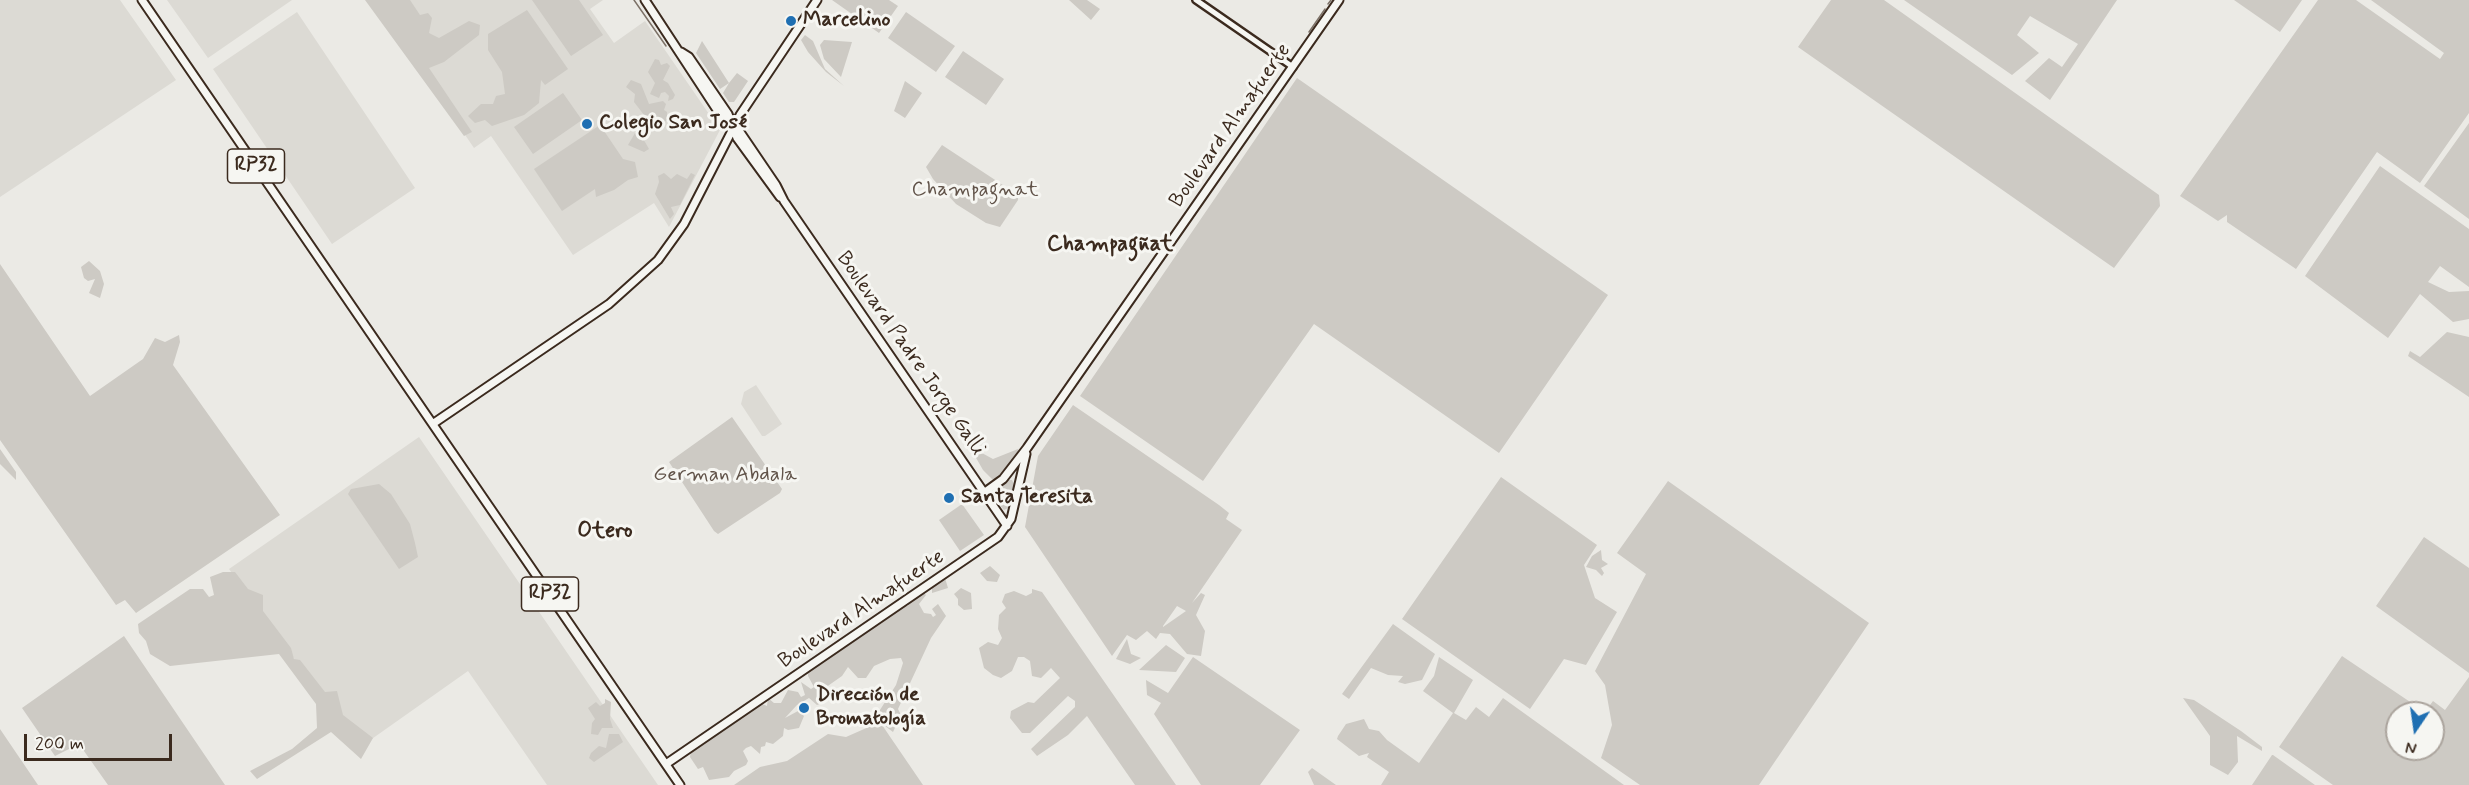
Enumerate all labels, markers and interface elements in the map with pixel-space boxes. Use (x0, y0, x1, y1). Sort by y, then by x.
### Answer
place label: Marcelino (803, 8, 890, 34)
marker: Marcelino (784, 14, 798, 28)
street label: Boulevard Almafuerte (1165, 39, 1297, 213)
place label: Colegio San José (599, 111, 747, 137)
marker: Colegio San José (580, 117, 594, 131)
road number: RP32 (228, 149, 284, 183)
park label: Champagnat (911, 178, 1039, 204)
district label: Champagñat (1047, 232, 1173, 258)
street label: Boulevard Padre Jorge Galli (830, 247, 990, 461)
park label: German Abdala (653, 463, 797, 489)
place label: Santa Teresita (961, 485, 1093, 511)
marker: Santa Teresita (942, 491, 956, 505)
district label: Otero (577, 519, 633, 545)
street label: Boulevard Almafuerte (774, 545, 950, 675)
road number: RP32 (522, 577, 578, 611)
place label: Dirección de Bromatología (816, 683, 926, 733)
marker: Dirección de Bromatología (797, 701, 811, 715)
north arrow (2385, 701, 2445, 761)
scale bar (27, 722, 176, 760)
text: 200 m (35, 732, 84, 756)
text: N (2404, 736, 2419, 759)

